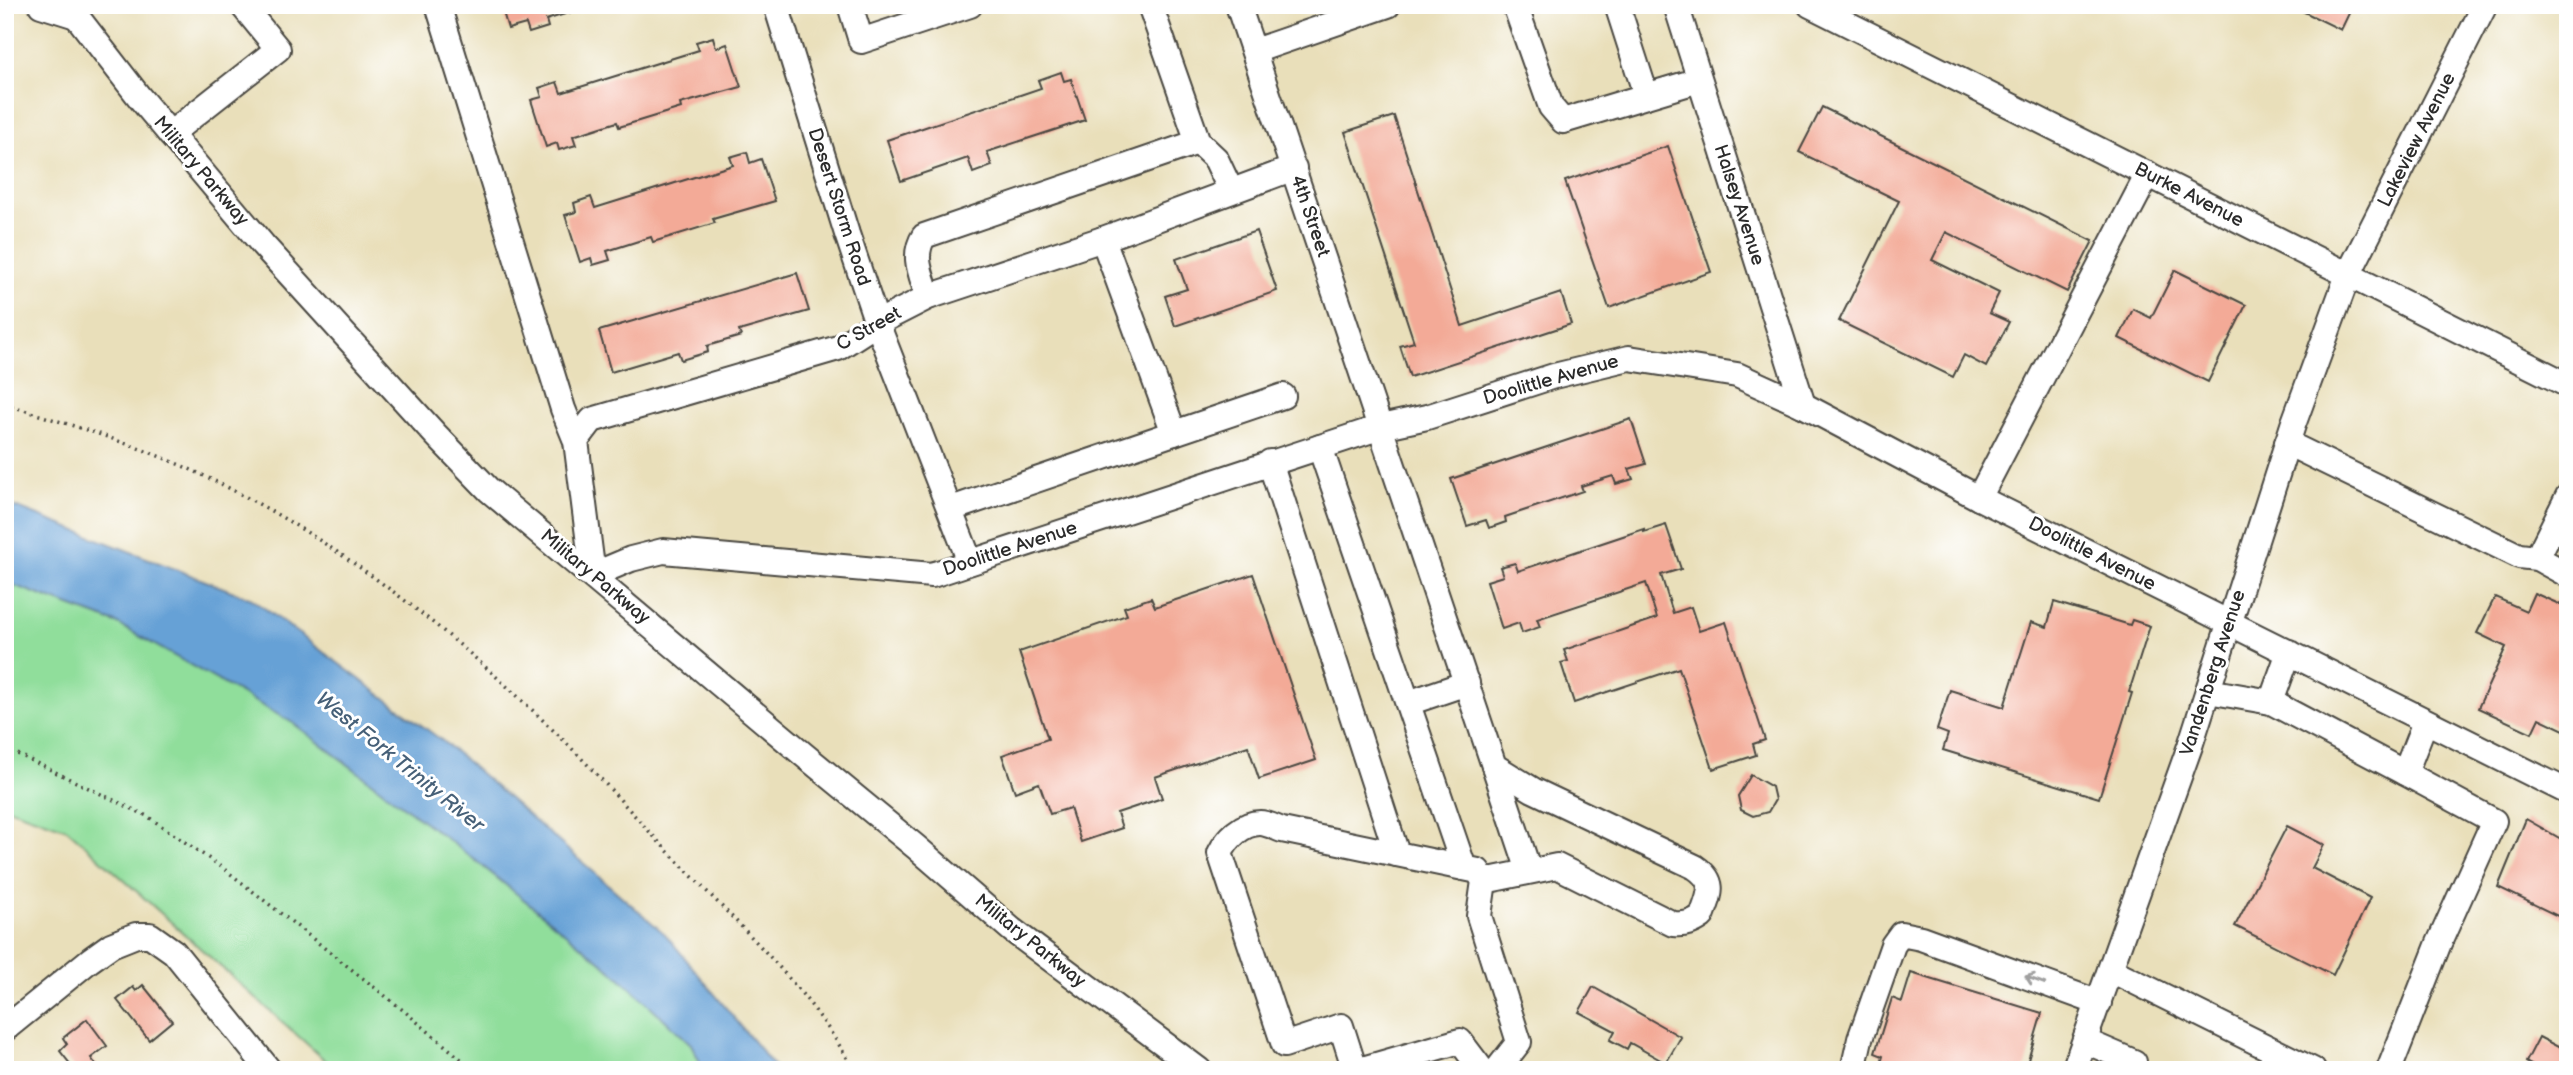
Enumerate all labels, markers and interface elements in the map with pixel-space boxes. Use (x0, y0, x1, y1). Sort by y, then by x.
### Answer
street label: Lakeview Avenue (2373, 69, 2461, 211)
street label: Military Parkway (149, 112, 254, 231)
street label: Desert Storm Road (803, 125, 875, 289)
street label: Halsey Avenue (1709, 142, 1769, 268)
street label: Burke Avenue (2130, 158, 2248, 232)
street label: 4th Street (1285, 172, 1335, 260)
street label: C Street (833, 302, 906, 356)
street label: Doolittle Avenue (1481, 350, 1621, 410)
street label: Doolittle Avenue (2024, 512, 2160, 596)
street label: Doolittle Avenue (940, 516, 1080, 582)
street label: Military Parkway (536, 525, 655, 630)
street label: Vandenberg Avenue (2175, 587, 2251, 759)
water label: West Fork Trinity River (311, 687, 490, 838)
street label: Military Parkway (970, 889, 1090, 993)
one-way arrow (2025, 972, 2047, 985)

